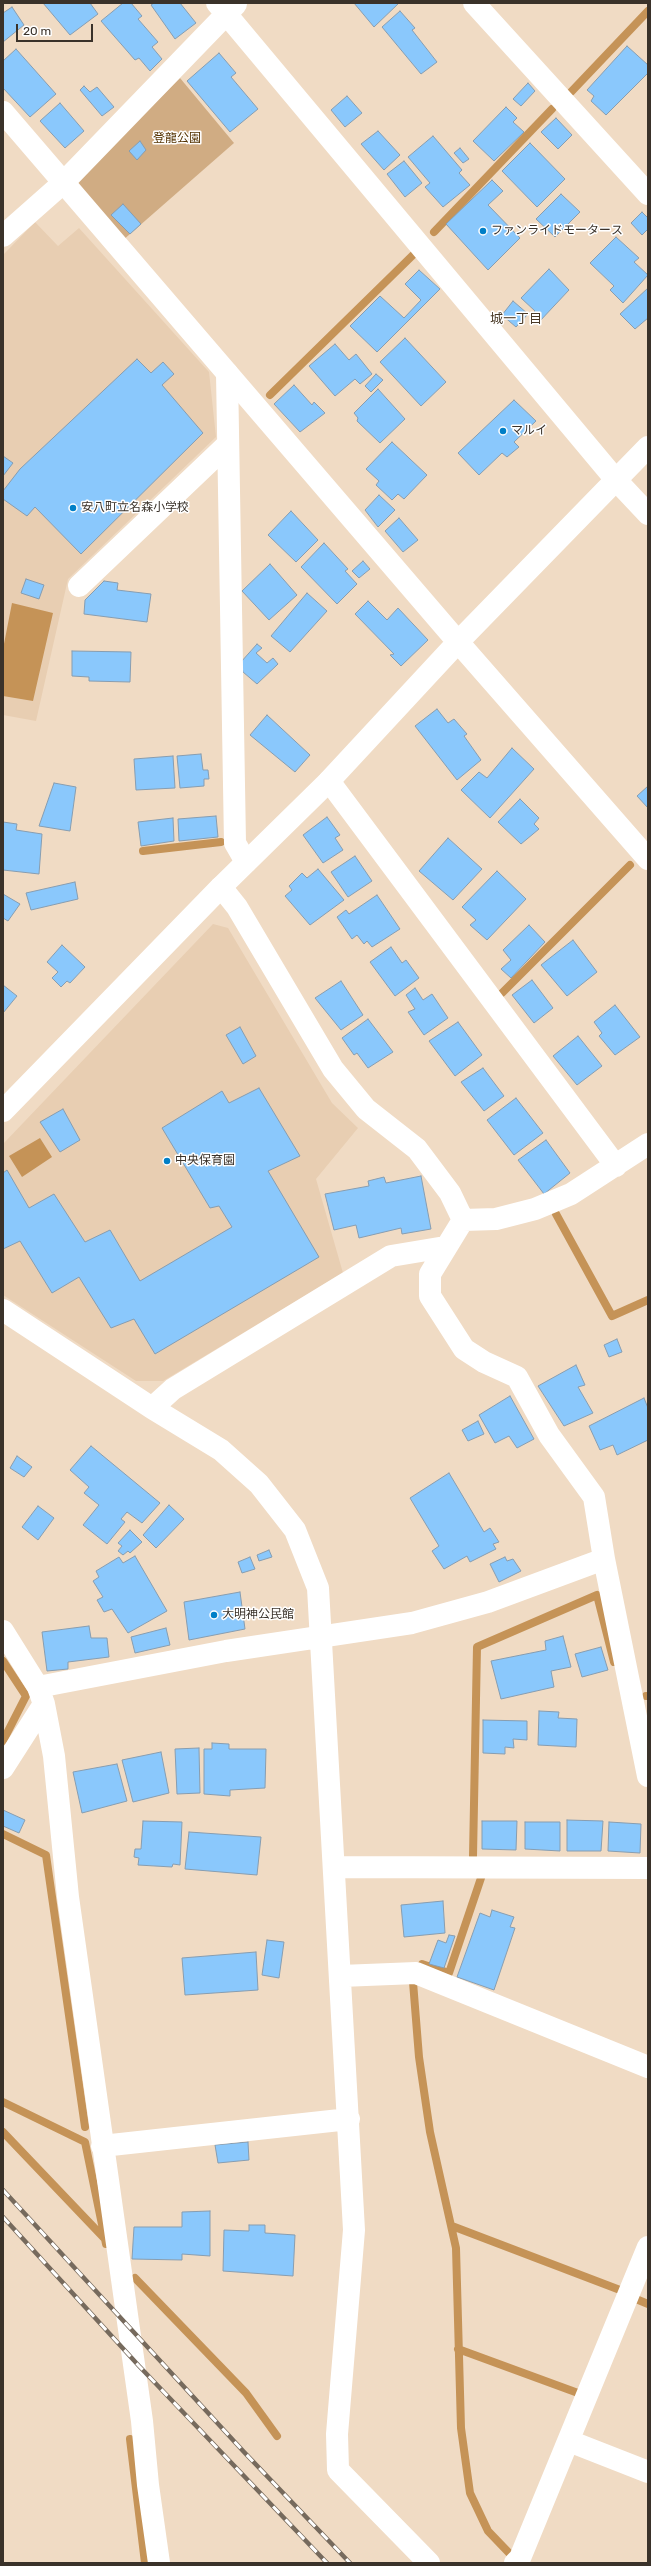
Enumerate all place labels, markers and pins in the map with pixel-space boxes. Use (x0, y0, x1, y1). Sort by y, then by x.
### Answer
place label: ファンライドモータース (491, 224, 623, 238)
marker: ファンライドモータース (478, 226, 488, 236)
place label: マルイ (511, 424, 547, 438)
marker: マルイ (498, 426, 508, 436)
place label: 安八町立名森小学校 (81, 501, 189, 515)
marker: 安八町立名森小学校 (68, 503, 78, 513)
place label: 中央保育園 (175, 1154, 235, 1168)
marker: 中央保育園 (162, 1156, 172, 1166)
place label: 大明神公民館 (222, 1608, 294, 1622)
marker: 大明神公民館 (209, 1610, 219, 1620)

